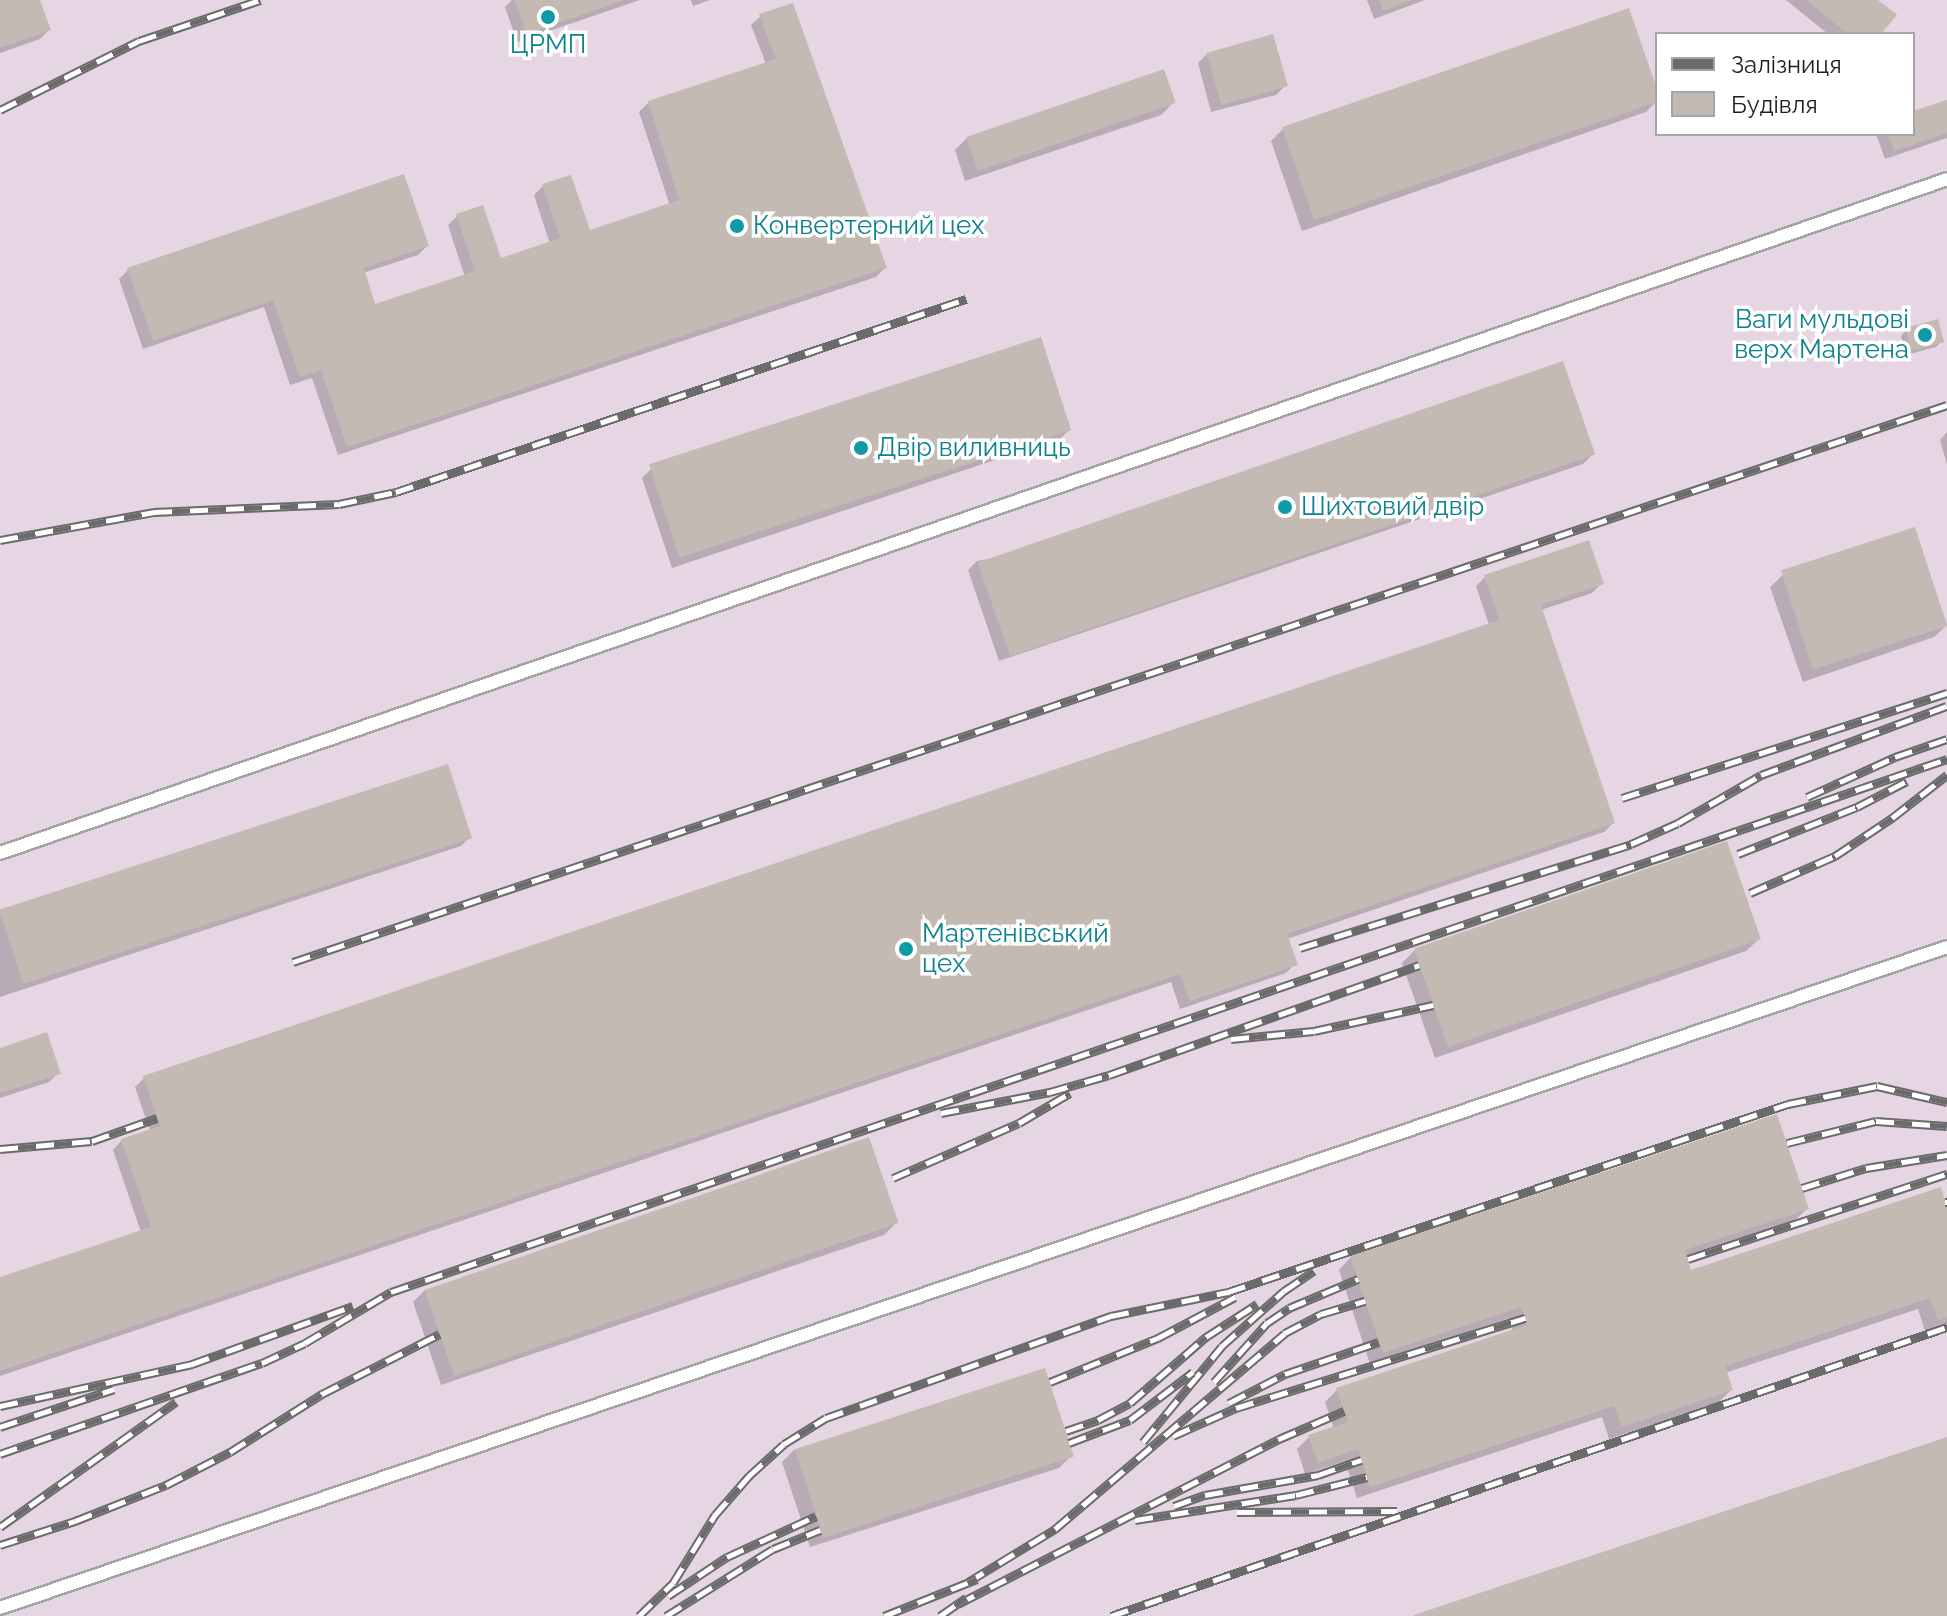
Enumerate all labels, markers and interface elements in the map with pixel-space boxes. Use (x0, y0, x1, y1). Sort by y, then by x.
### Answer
marker: ЦРМП (539, 8, 557, 26)
place label: ЦРМП (510, 29, 586, 61)
legend (1655, 32, 1915, 136)
text: Залізниця (1731, 50, 1842, 79)
text: Будівля (1731, 90, 1818, 119)
place label: Конвертерний цех (753, 210, 984, 242)
marker: Конвертерний цех (728, 217, 746, 235)
place label: Ваги мульдові верх Мартена (1734, 304, 1909, 366)
marker: Ваги мульдові верх Мартена (1916, 326, 1934, 344)
place label: Двір виливниць (877, 432, 1071, 464)
marker: Двір виливниць (852, 439, 870, 457)
place label: Шихтовий двір (1301, 491, 1484, 523)
marker: Шихтовий двір (1276, 498, 1294, 516)
place label: Мартенівський цех (922, 918, 1109, 980)
marker: Мартенівський цех (897, 940, 915, 958)

